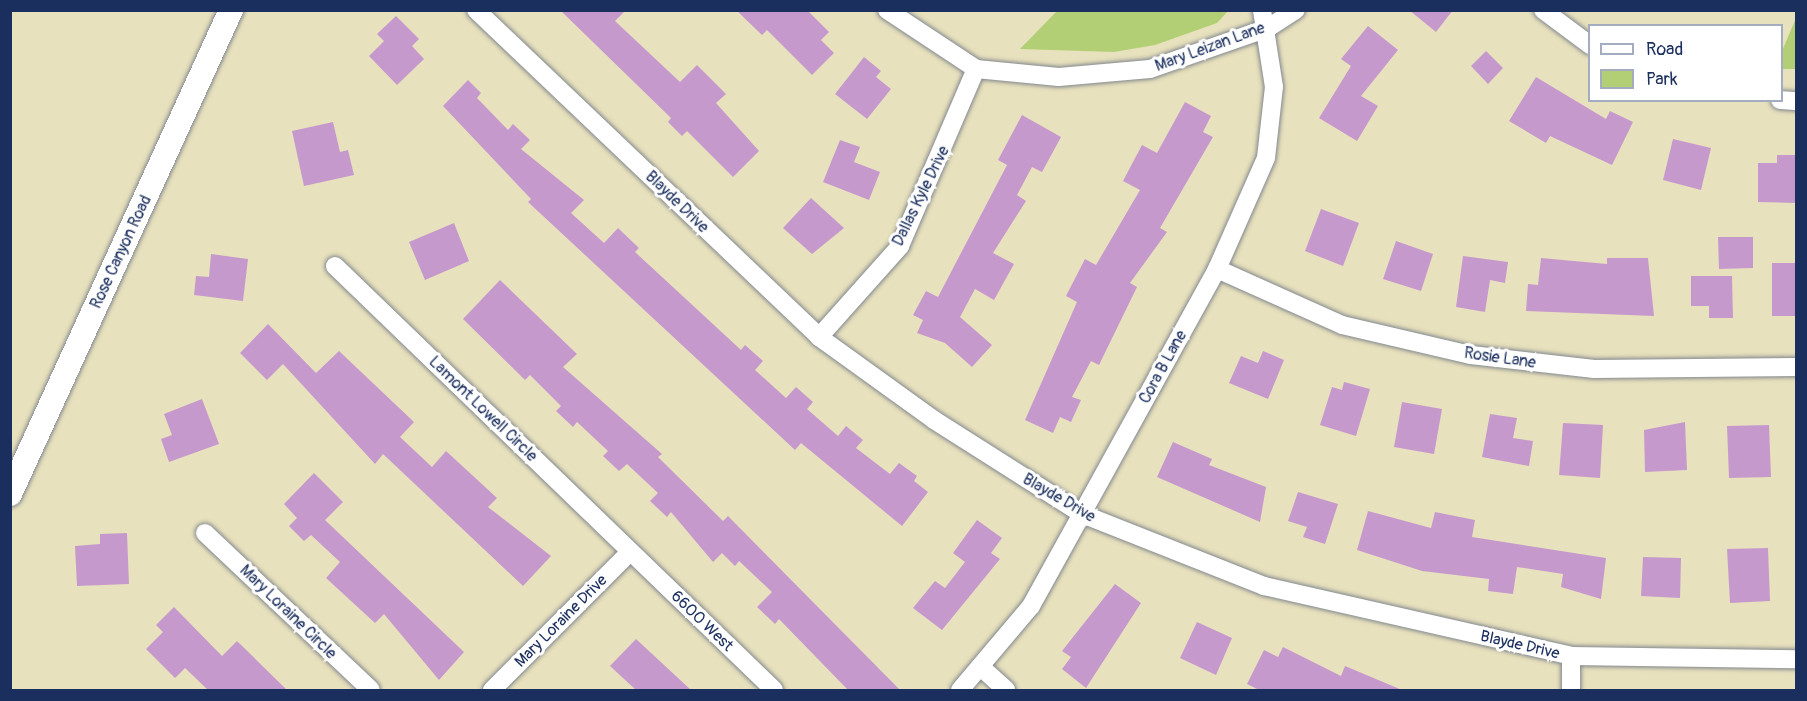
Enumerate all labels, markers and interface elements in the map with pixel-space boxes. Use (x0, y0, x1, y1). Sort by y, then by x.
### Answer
street label: Mary Leizan Lane (1152, 18, 1268, 76)
legend (1588, 24, 1783, 102)
text: Road (1646, 38, 1683, 61)
text: Park (1646, 68, 1678, 91)
street label: Dallas Kyle Drive (888, 143, 954, 249)
street label: Blayde Drive (641, 167, 713, 237)
street label: Rose Canyon Road (86, 192, 156, 312)
street label: Cora B Lane (1135, 327, 1191, 407)
street label: Rosie Lane (1463, 343, 1537, 373)
street label: Lamont Lowell Circle (425, 352, 541, 466)
street label: Blayde Drive (1019, 470, 1099, 526)
street label: Mary Loraine Circle (236, 561, 340, 663)
street label: Mary Loraine Drive (511, 571, 611, 671)
street label: 6600 West (667, 587, 737, 655)
street label: Blayde Drive (1479, 627, 1561, 663)

